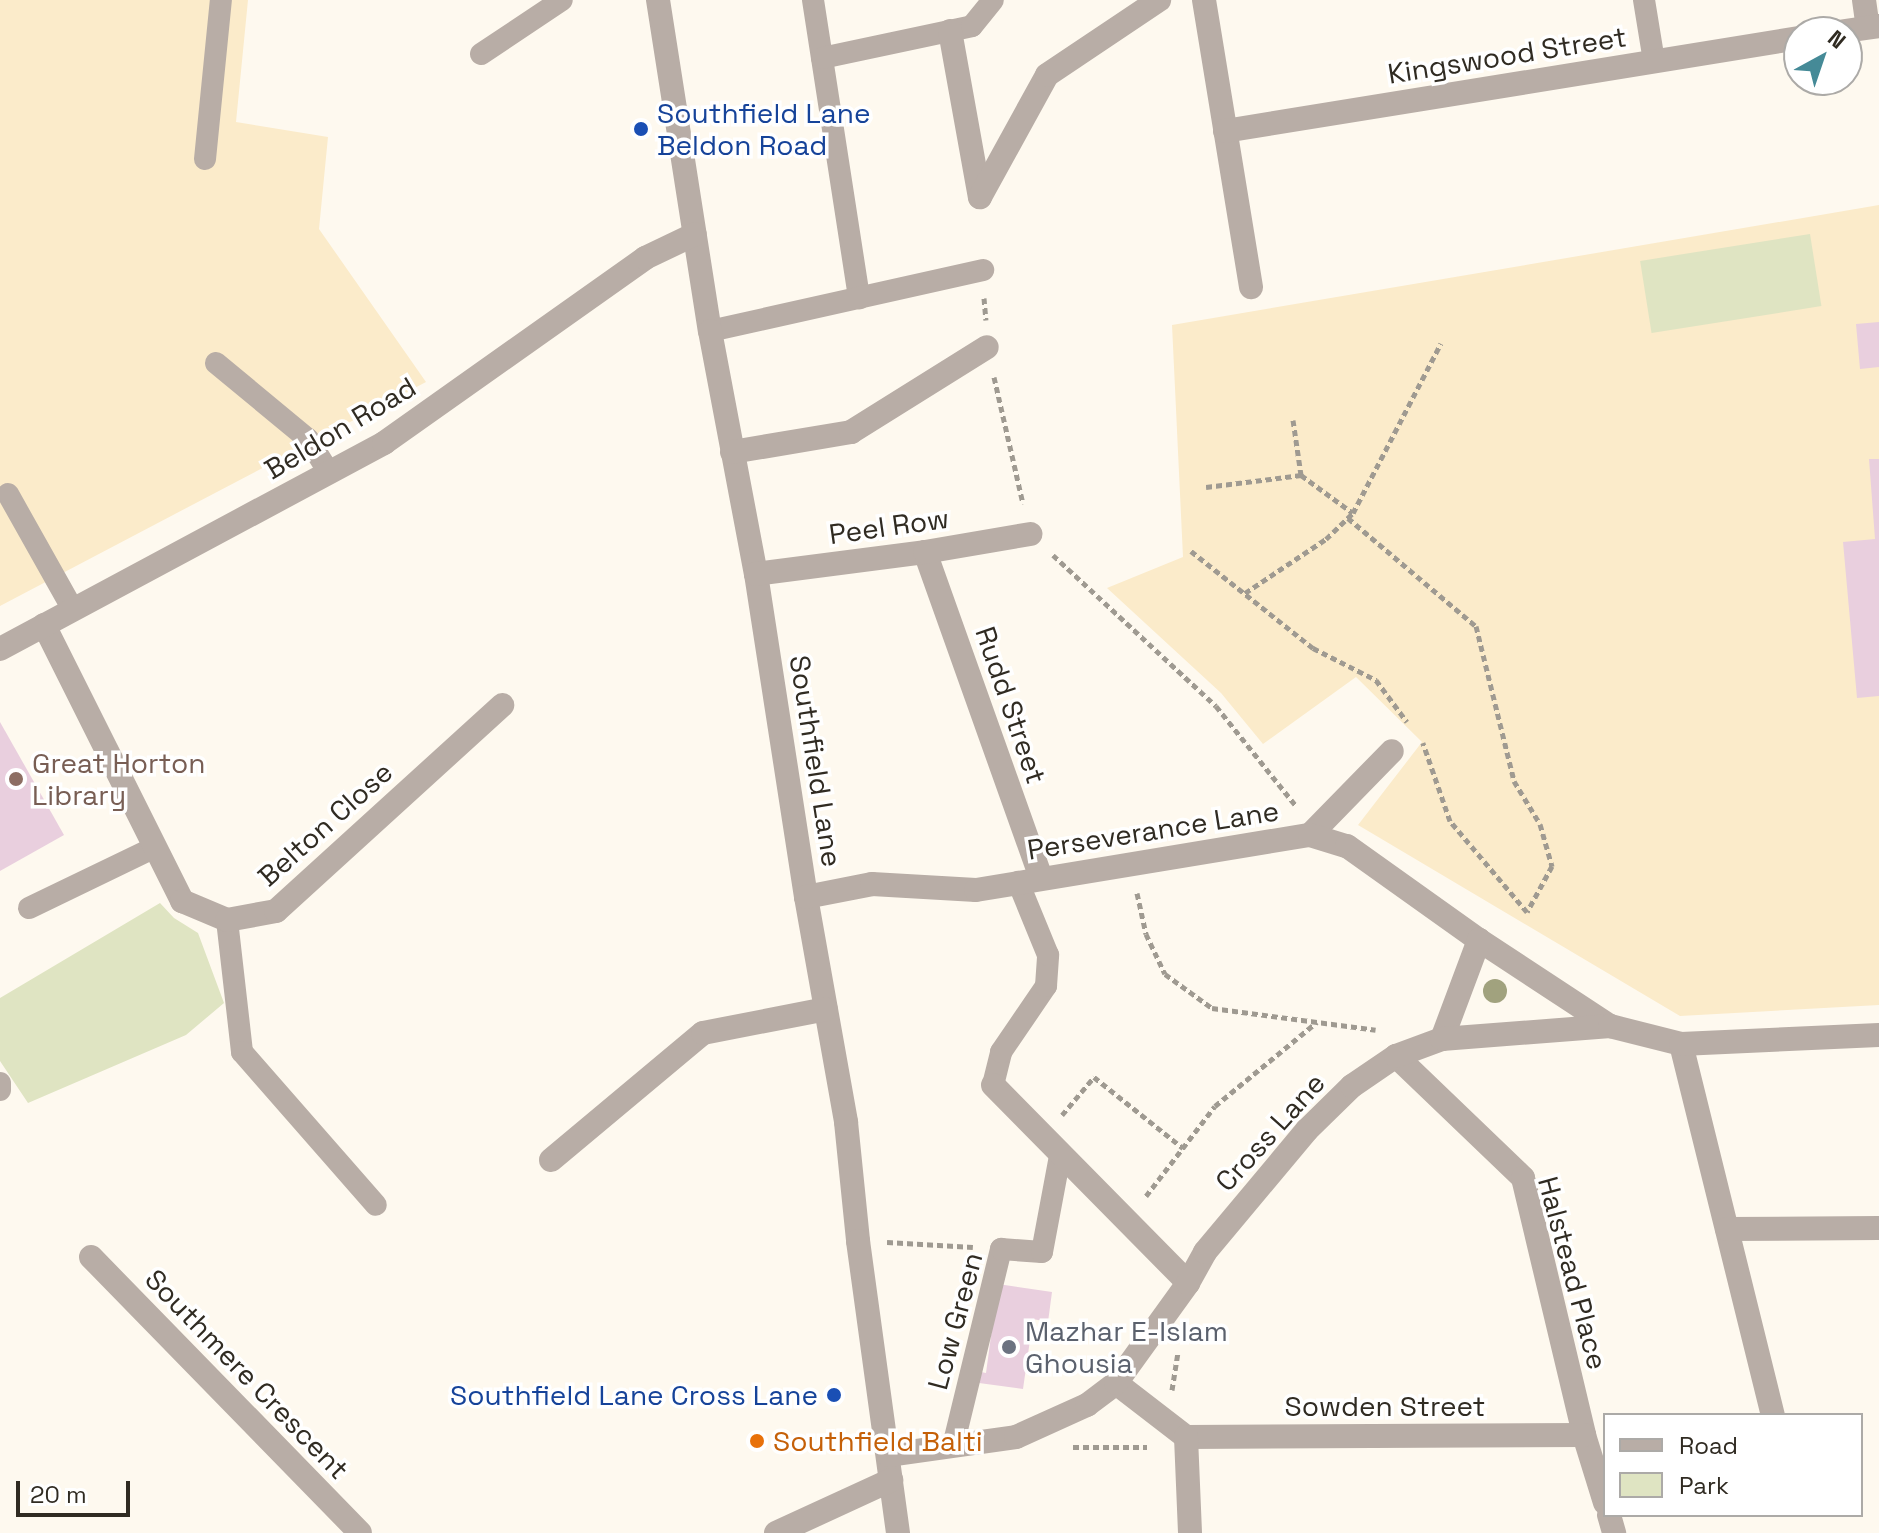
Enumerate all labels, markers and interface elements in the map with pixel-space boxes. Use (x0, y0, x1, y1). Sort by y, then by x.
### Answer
north arrow (1783, 16, 1863, 96)
street label: Kingswood Street (1385, 20, 1629, 90)
text: N (1822, 24, 1852, 55)
place label: Southfield Lane Beldon Road (657, 96, 871, 162)
marker: Southfield Lane Beldon Road (632, 120, 650, 138)
street label: Beldon Road (258, 370, 422, 486)
street label: Peel Row (827, 501, 951, 551)
street label: Rudd Street (968, 622, 1054, 788)
street label: Southfield Lane (783, 653, 849, 869)
place label: Great Horton Library (32, 746, 205, 812)
street label: Belton Close (251, 755, 399, 893)
marker: Great Horton Library (7, 770, 25, 788)
street label: Perseverance Lane (1025, 794, 1281, 866)
street label: Cross Lane (1208, 1066, 1332, 1198)
street label: Halstead Place (1531, 1173, 1615, 1373)
street label: Low Green (921, 1249, 989, 1393)
street label: Southmere Crescent (138, 1262, 356, 1486)
place label: Mazhar E-Islam Ghousia (1025, 1314, 1228, 1380)
marker: Mazhar E-Islam Ghousia (1000, 1338, 1018, 1356)
place label: Southfield Lane Cross Lane (450, 1378, 818, 1412)
marker: Southfield Lane Cross Lane (825, 1386, 843, 1404)
street label: Sowden Street (1285, 1389, 1485, 1423)
legend (1603, 1413, 1863, 1517)
place label: Southfield Balti (773, 1424, 983, 1458)
text: Road (1679, 1430, 1738, 1461)
marker: Southfield Balti (748, 1432, 766, 1450)
scale bar (20, 1465, 134, 1515)
text: Park (1679, 1470, 1729, 1501)
text: 20 m (30, 1479, 87, 1510)

